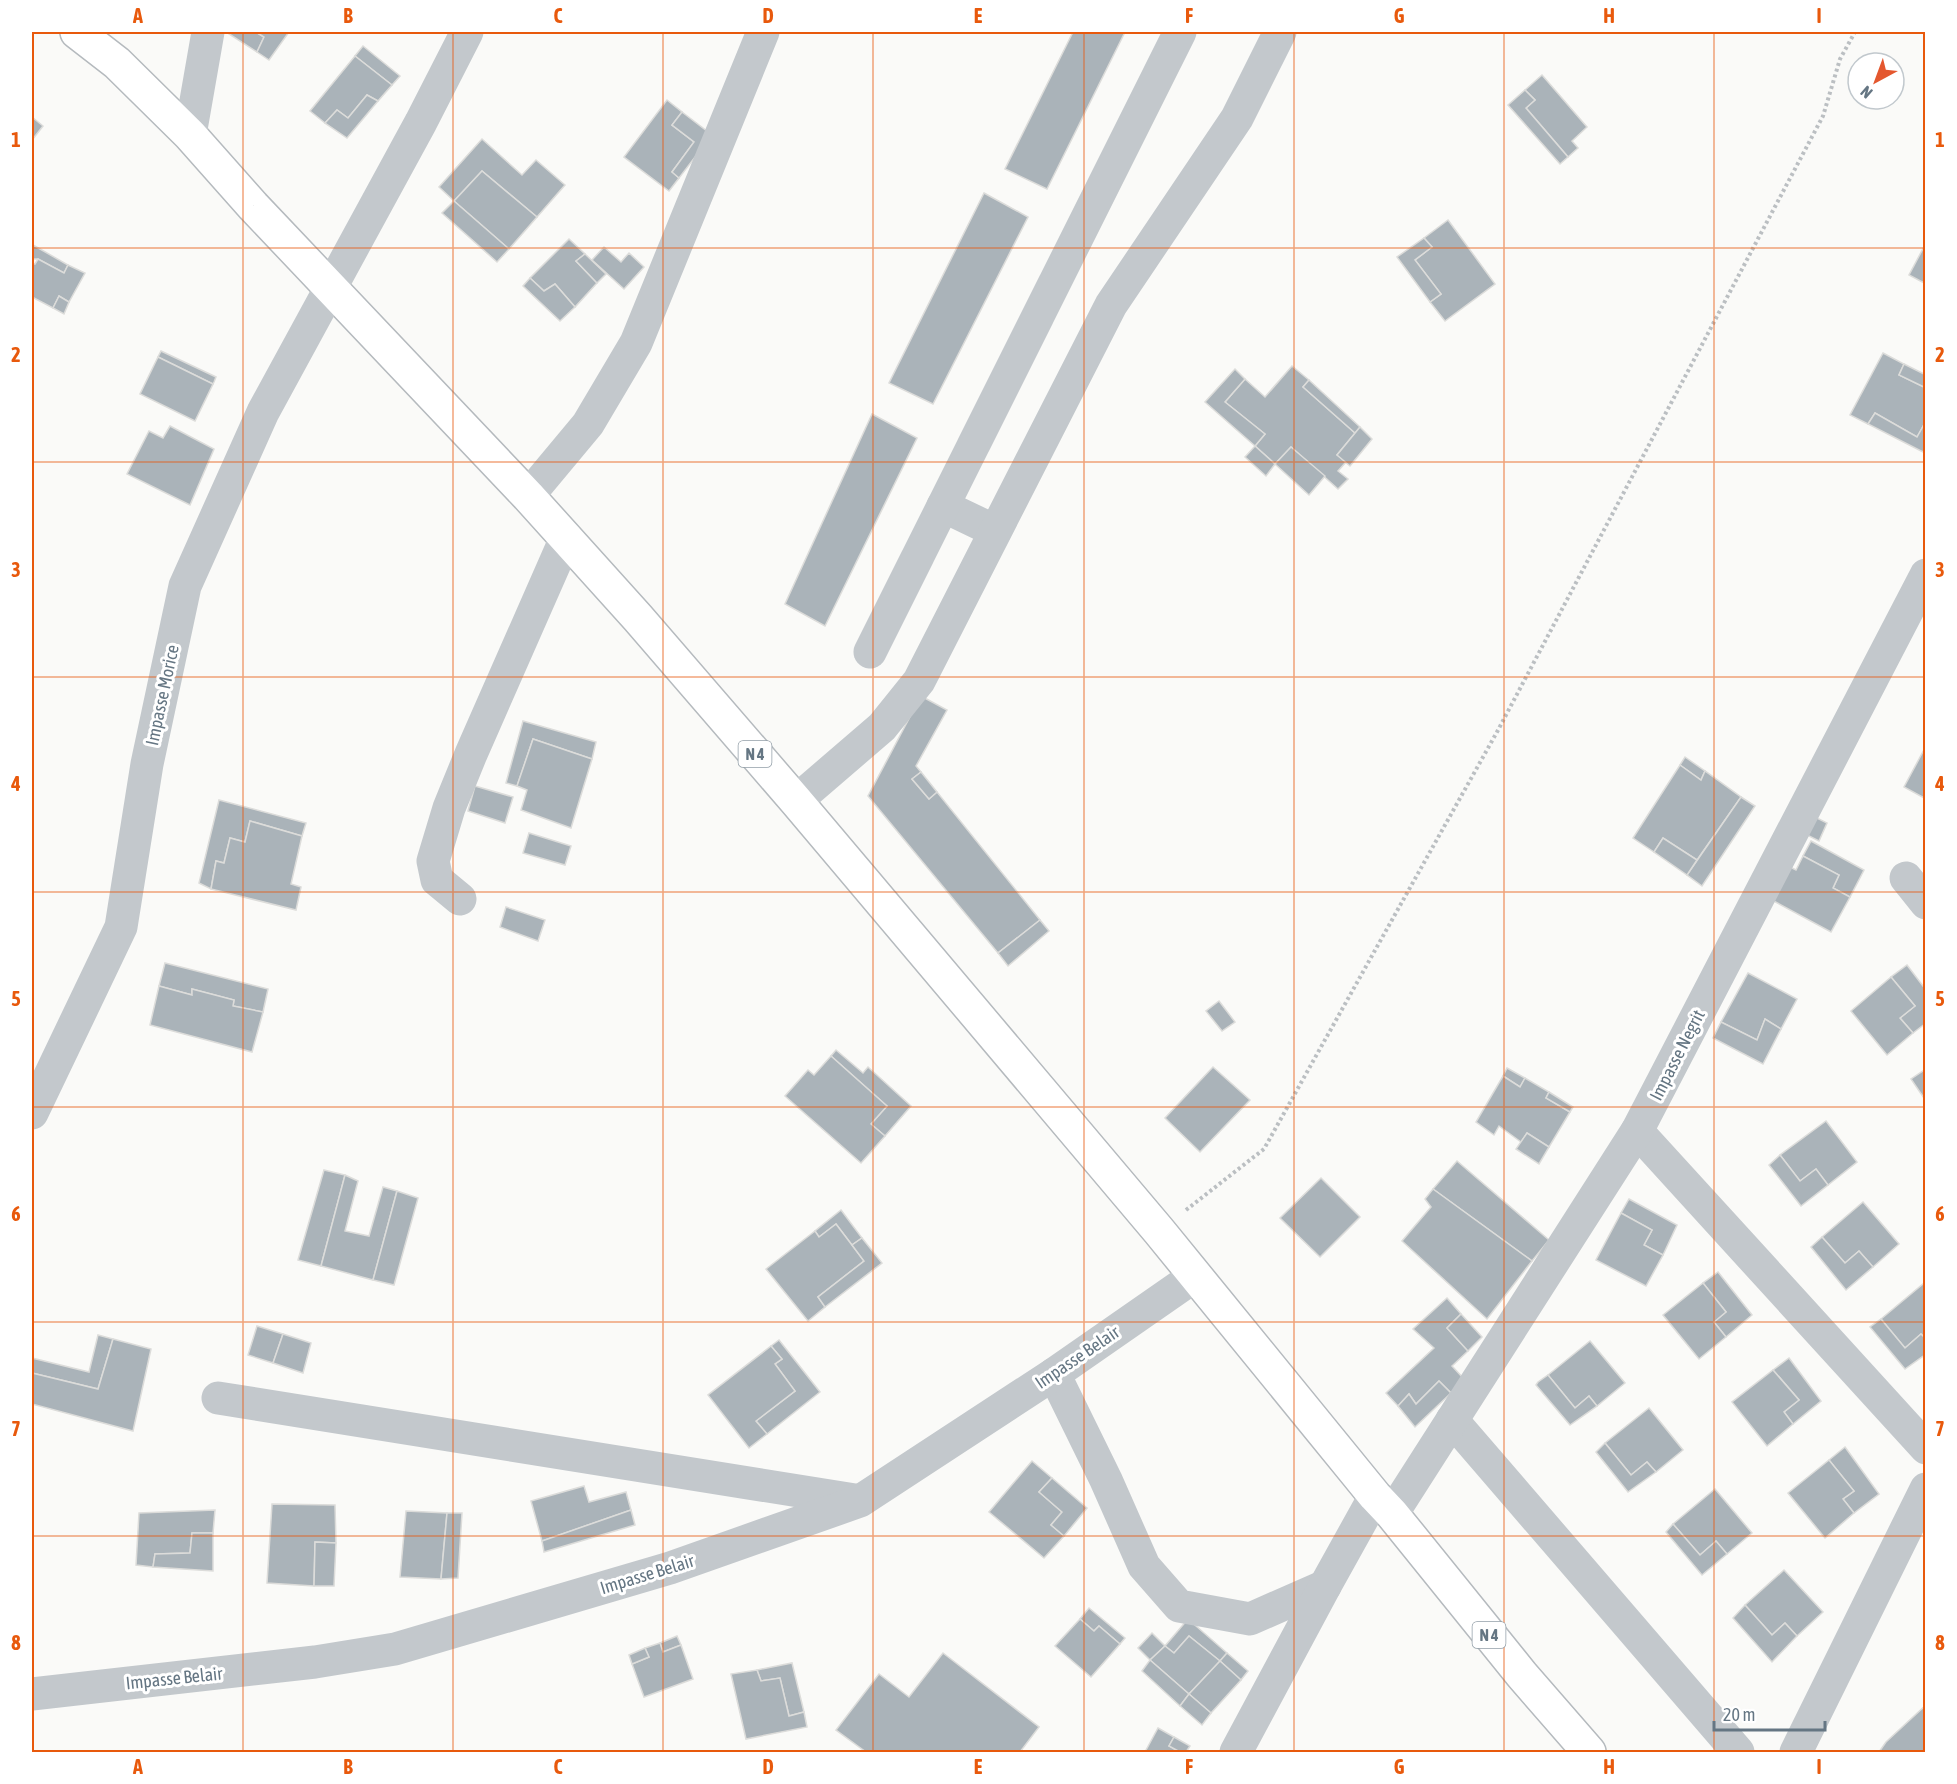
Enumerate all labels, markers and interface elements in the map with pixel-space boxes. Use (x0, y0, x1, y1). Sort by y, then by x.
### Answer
text: A (132, 4, 143, 27)
text: B (343, 4, 353, 27)
text: C (554, 4, 563, 27)
text: D (762, 4, 774, 27)
text: E (974, 4, 983, 27)
text: F (1185, 4, 1193, 27)
text: G (1394, 4, 1405, 27)
text: H (1603, 4, 1615, 27)
text: I (1816, 4, 1822, 27)
north arrow (1846, 51, 1906, 111)
text: N (1857, 82, 1876, 102)
text: 1 (11, 128, 21, 151)
text: 1 (1935, 128, 1945, 151)
text: 2 (11, 343, 21, 366)
text: 2 (1935, 343, 1945, 366)
text: 3 (11, 558, 21, 581)
text: 3 (1935, 558, 1945, 581)
street label: Impasse Morice (141, 643, 183, 747)
road number: N 4 (738, 741, 771, 767)
text: 4 (10, 772, 21, 795)
text: 4 (1934, 772, 1945, 795)
text: 5 (11, 987, 21, 1010)
text: 5 (1935, 987, 1945, 1010)
street label: Impasse Negrit (1645, 1006, 1709, 1104)
text: 6 (11, 1202, 21, 1225)
text: 6 (1935, 1202, 1945, 1225)
street label: Impasse Belair (1031, 1321, 1124, 1393)
text: 7 (11, 1417, 21, 1440)
text: 7 (1935, 1417, 1945, 1440)
street label: Impasse Belair (598, 1550, 697, 1598)
road number: N 4 (1472, 1622, 1506, 1648)
text: 8 (11, 1631, 21, 1654)
text: 8 (1935, 1631, 1945, 1654)
street label: Impasse Belair (125, 1662, 224, 1694)
scale bar (1714, 1694, 1825, 1732)
text: 20 m (1723, 1704, 1755, 1725)
text: A (132, 1755, 143, 1778)
text: B (343, 1755, 353, 1778)
text: C (554, 1755, 563, 1778)
text: D (762, 1755, 774, 1778)
text: E (974, 1755, 983, 1778)
text: F (1185, 1755, 1193, 1778)
text: G (1394, 1755, 1405, 1778)
text: H (1603, 1755, 1615, 1778)
text: I (1816, 1755, 1822, 1778)

